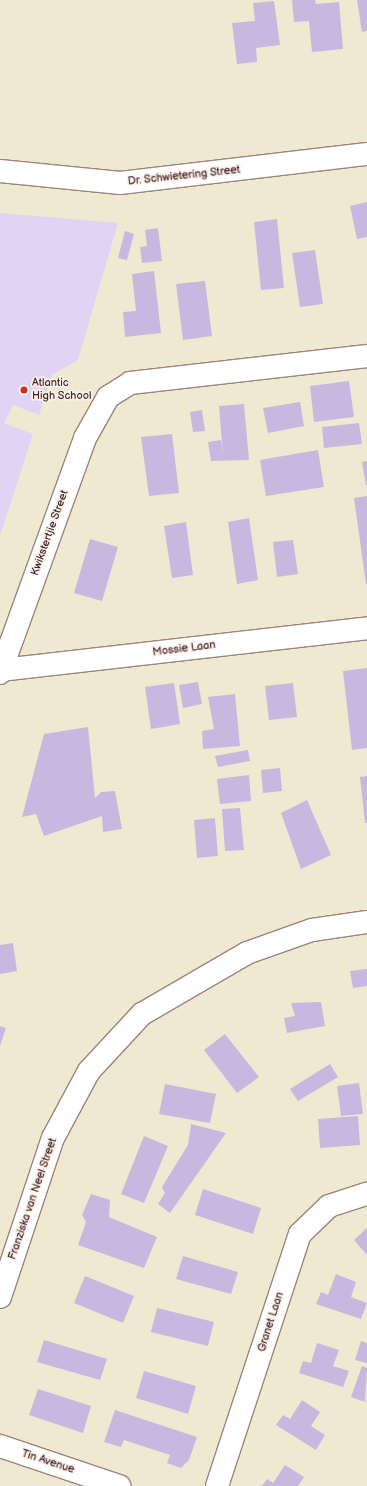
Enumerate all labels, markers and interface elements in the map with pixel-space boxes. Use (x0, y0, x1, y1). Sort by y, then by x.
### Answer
street label: Dr. Schwietering Street (127, 164, 241, 188)
place label: Atlantic High School (32, 377, 92, 403)
marker: Atlantic High School (19, 385, 29, 395)
street label: Kwikstertjie Street (28, 488, 72, 578)
street label: Mossie Laan (152, 639, 216, 659)
street label: Franziska van Neel Street (6, 1136, 60, 1262)
street label: Granet Laan (255, 1291, 287, 1353)
street label: Tin Avenue (20, 1447, 76, 1477)

